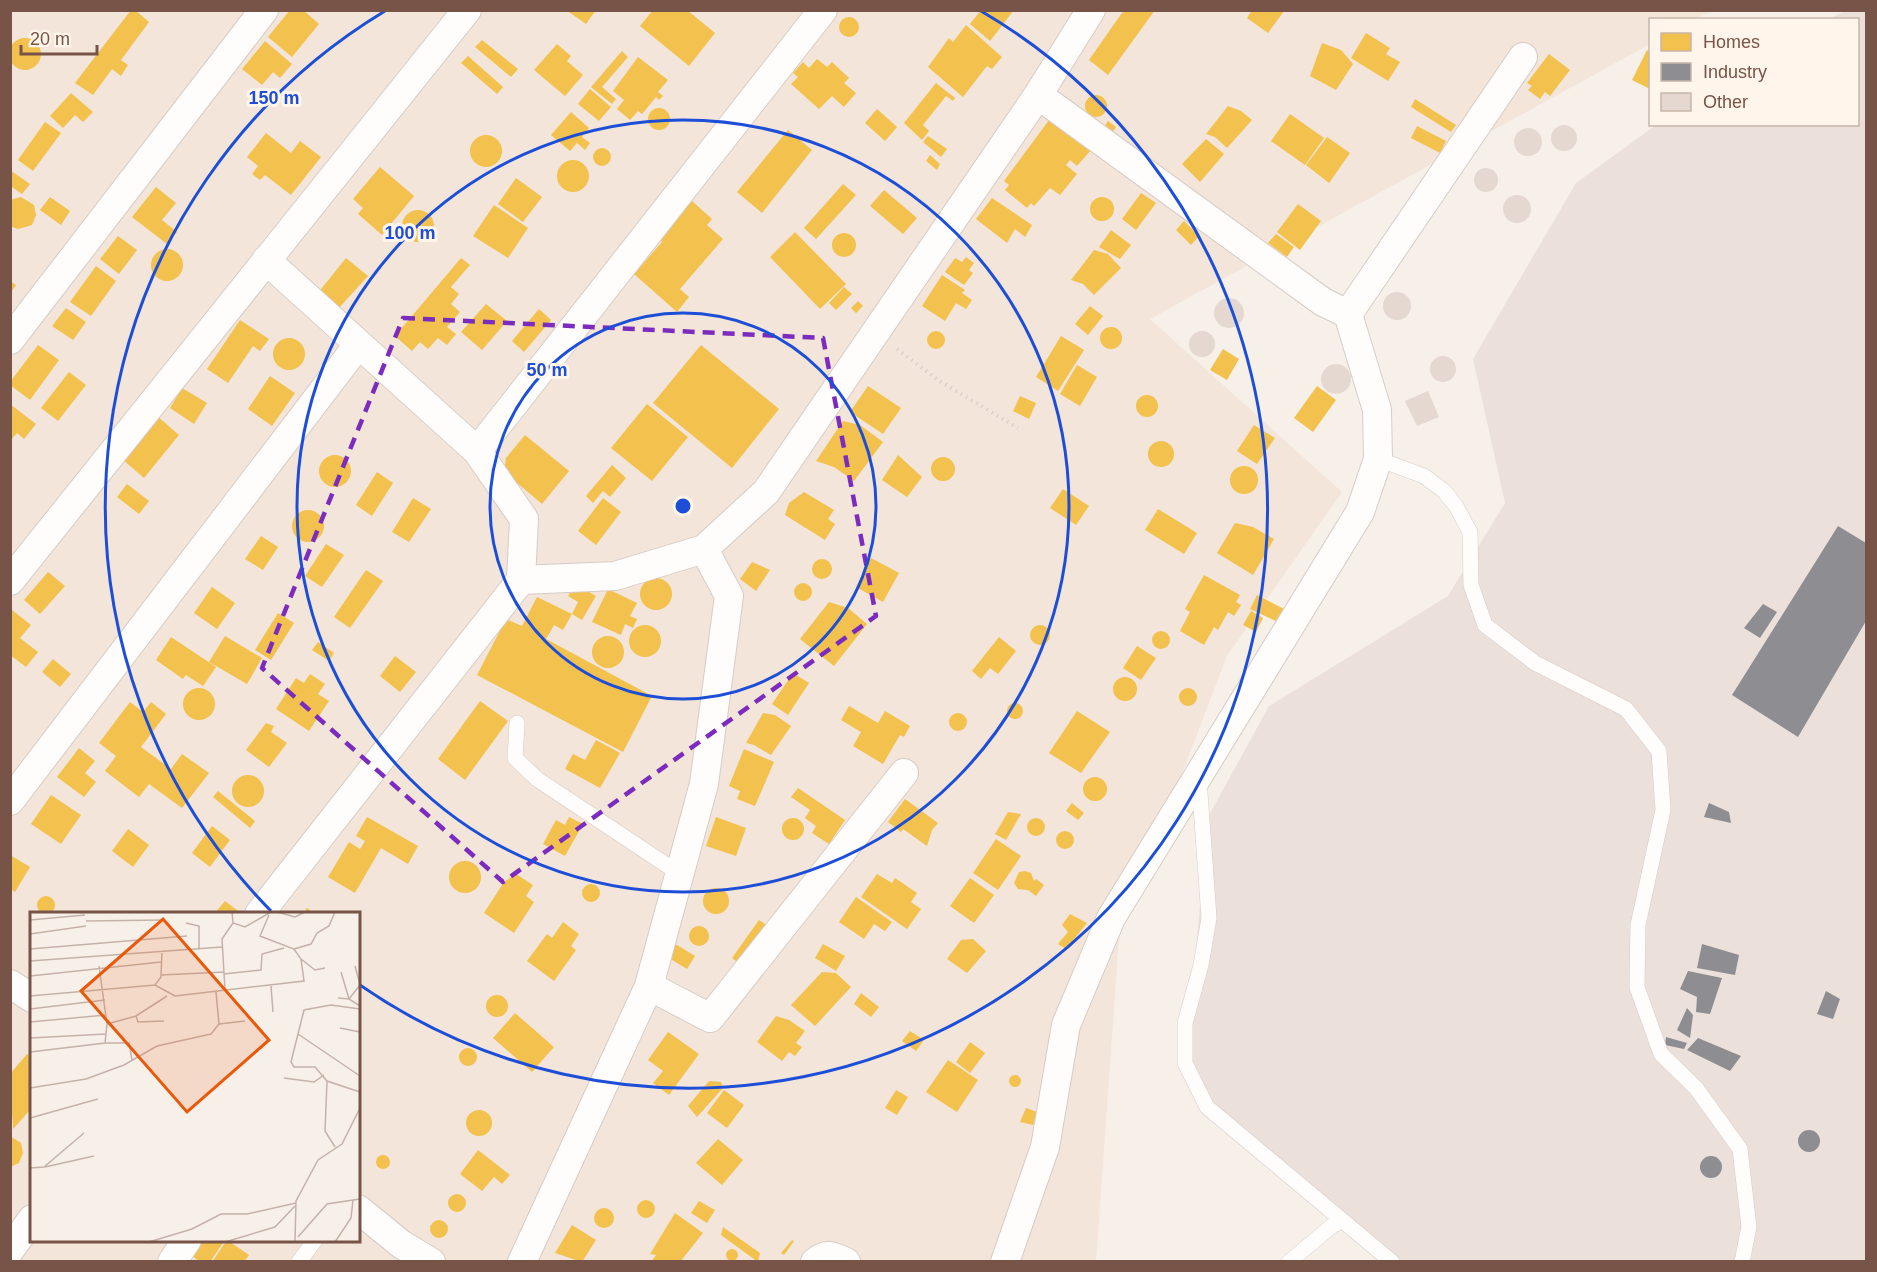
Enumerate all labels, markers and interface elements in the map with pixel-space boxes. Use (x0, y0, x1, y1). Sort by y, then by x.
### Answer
scale bar (21, 18, 98, 56)
legend (1649, 18, 1859, 126)
text: 20 m (30, 29, 70, 49)
text: Homes (1703, 32, 1760, 52)
text: Industry (1703, 62, 1767, 82)
text: 150 m (248, 88, 300, 108)
text: Other (1703, 92, 1748, 112)
text: 100 m (384, 223, 436, 243)
text: 50 m (526, 360, 568, 380)
centre of rings (673, 496, 693, 516)
inset map (30, 912, 360, 1242)

